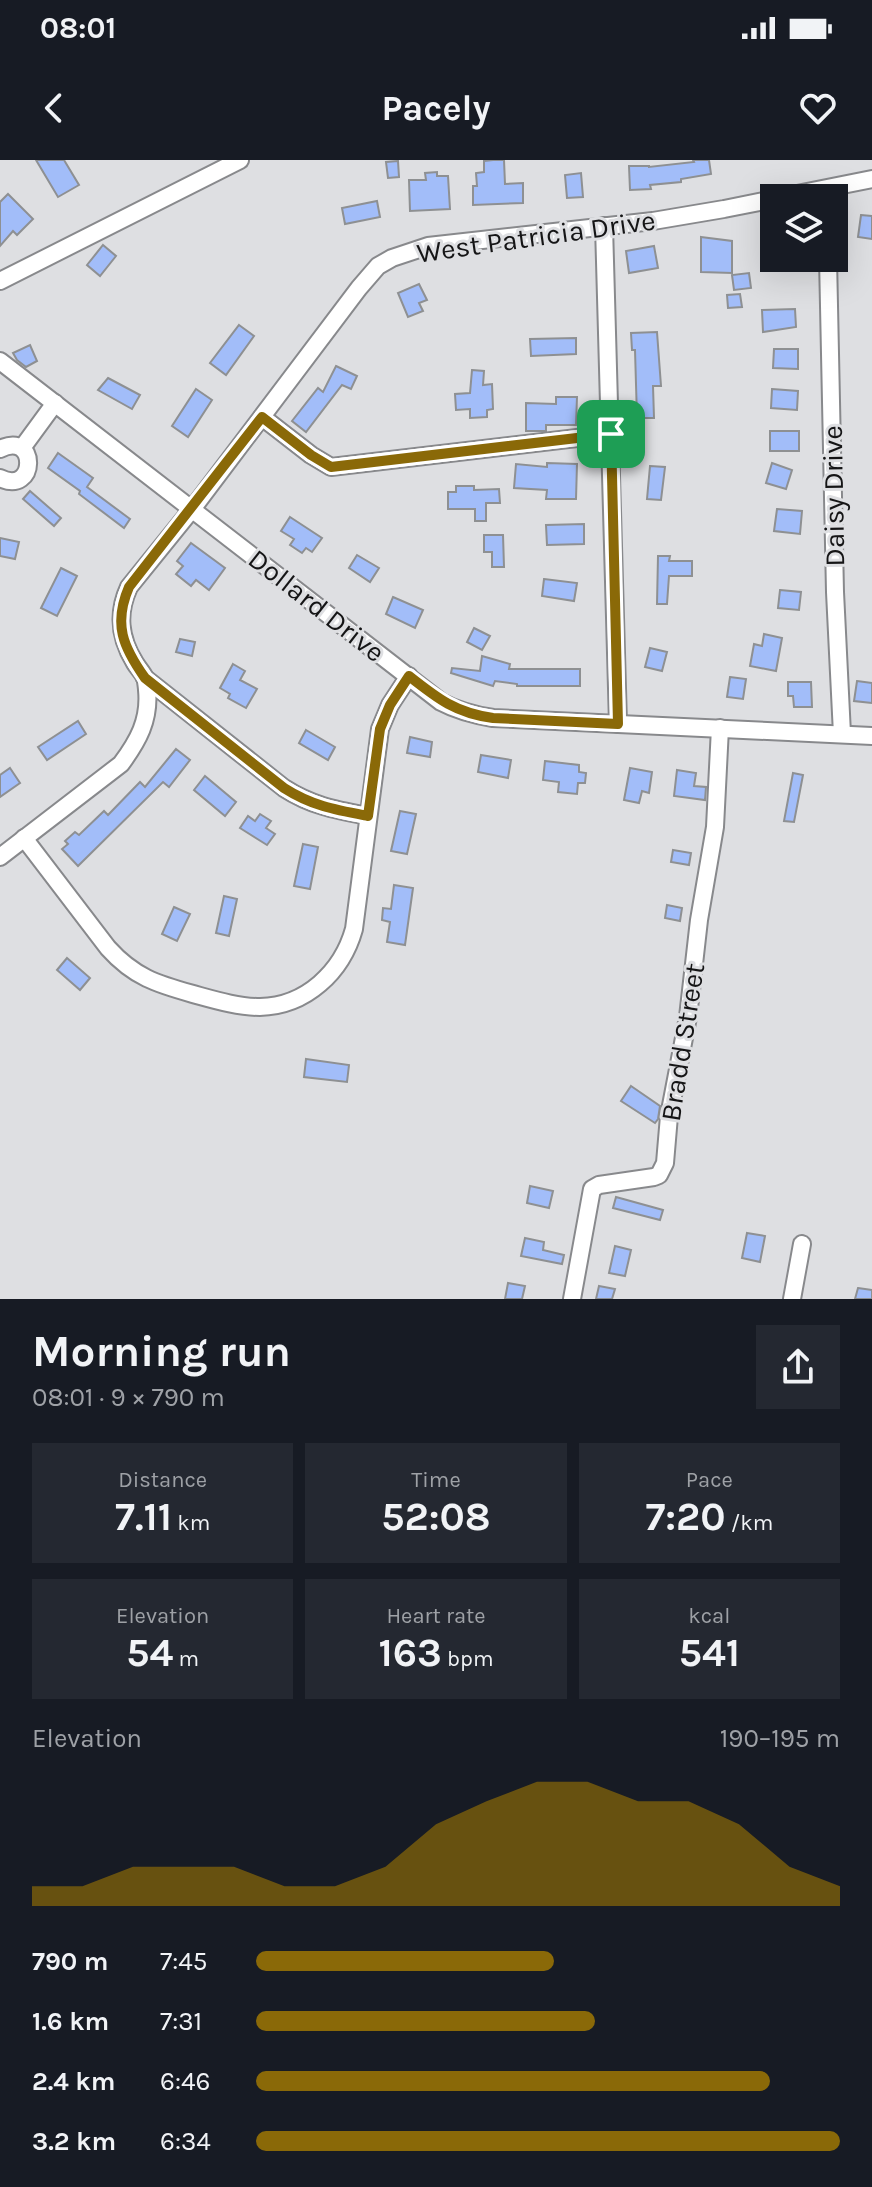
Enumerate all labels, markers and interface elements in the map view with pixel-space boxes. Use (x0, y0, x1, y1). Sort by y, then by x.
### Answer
text: 08:01 (40, 10, 116, 46)
icon: back (32, 86, 76, 130)
icon: heart (796, 86, 840, 130)
text: Pacely (381, 87, 491, 129)
map controls (760, 184, 848, 272)
button: layers (760, 184, 848, 272)
street label: West Patricia Drive (415, 203, 657, 270)
pin (577, 400, 645, 468)
icon: arrive (589, 412, 633, 456)
street label: Daisy Drive (816, 425, 851, 567)
street label: Dollard Drive (242, 542, 391, 669)
street label: Bradd Street (654, 961, 711, 1123)
button: share (756, 1325, 840, 1409)
text: Morning run (32, 1326, 291, 1377)
text: 08:01 · 9 × 790 m (32, 1382, 225, 1413)
text: Distance (118, 1467, 207, 1493)
text: Time (411, 1467, 461, 1493)
text: Pace (686, 1467, 733, 1493)
text: 7.11 (115, 1493, 172, 1540)
text: 52:08 (381, 1493, 491, 1540)
text: 7:20 (645, 1493, 726, 1540)
text: km (172, 1510, 210, 1536)
text: /km (726, 1510, 773, 1536)
text: Elevation (116, 1603, 209, 1629)
text: Heart rate (386, 1603, 486, 1629)
text: kcal (688, 1603, 730, 1629)
text: 54 (126, 1629, 173, 1676)
text: 163 (378, 1629, 442, 1676)
text: 541 (679, 1629, 740, 1676)
text: m (173, 1646, 199, 1672)
text: bpm (442, 1646, 494, 1672)
text: Elevation (32, 1723, 142, 1754)
text: 190–195 m (720, 1723, 840, 1754)
text: 790 m (32, 1946, 109, 1977)
text: 7:45 (160, 1946, 207, 1977)
text: 1.6 km (32, 2006, 109, 2037)
text: 7:31 (160, 2006, 202, 2037)
text: 2.4 km (32, 2066, 115, 2097)
text: 6:46 (160, 2066, 210, 2097)
text: 3.2 km (32, 2126, 116, 2157)
text: 6:34 (160, 2126, 211, 2157)

